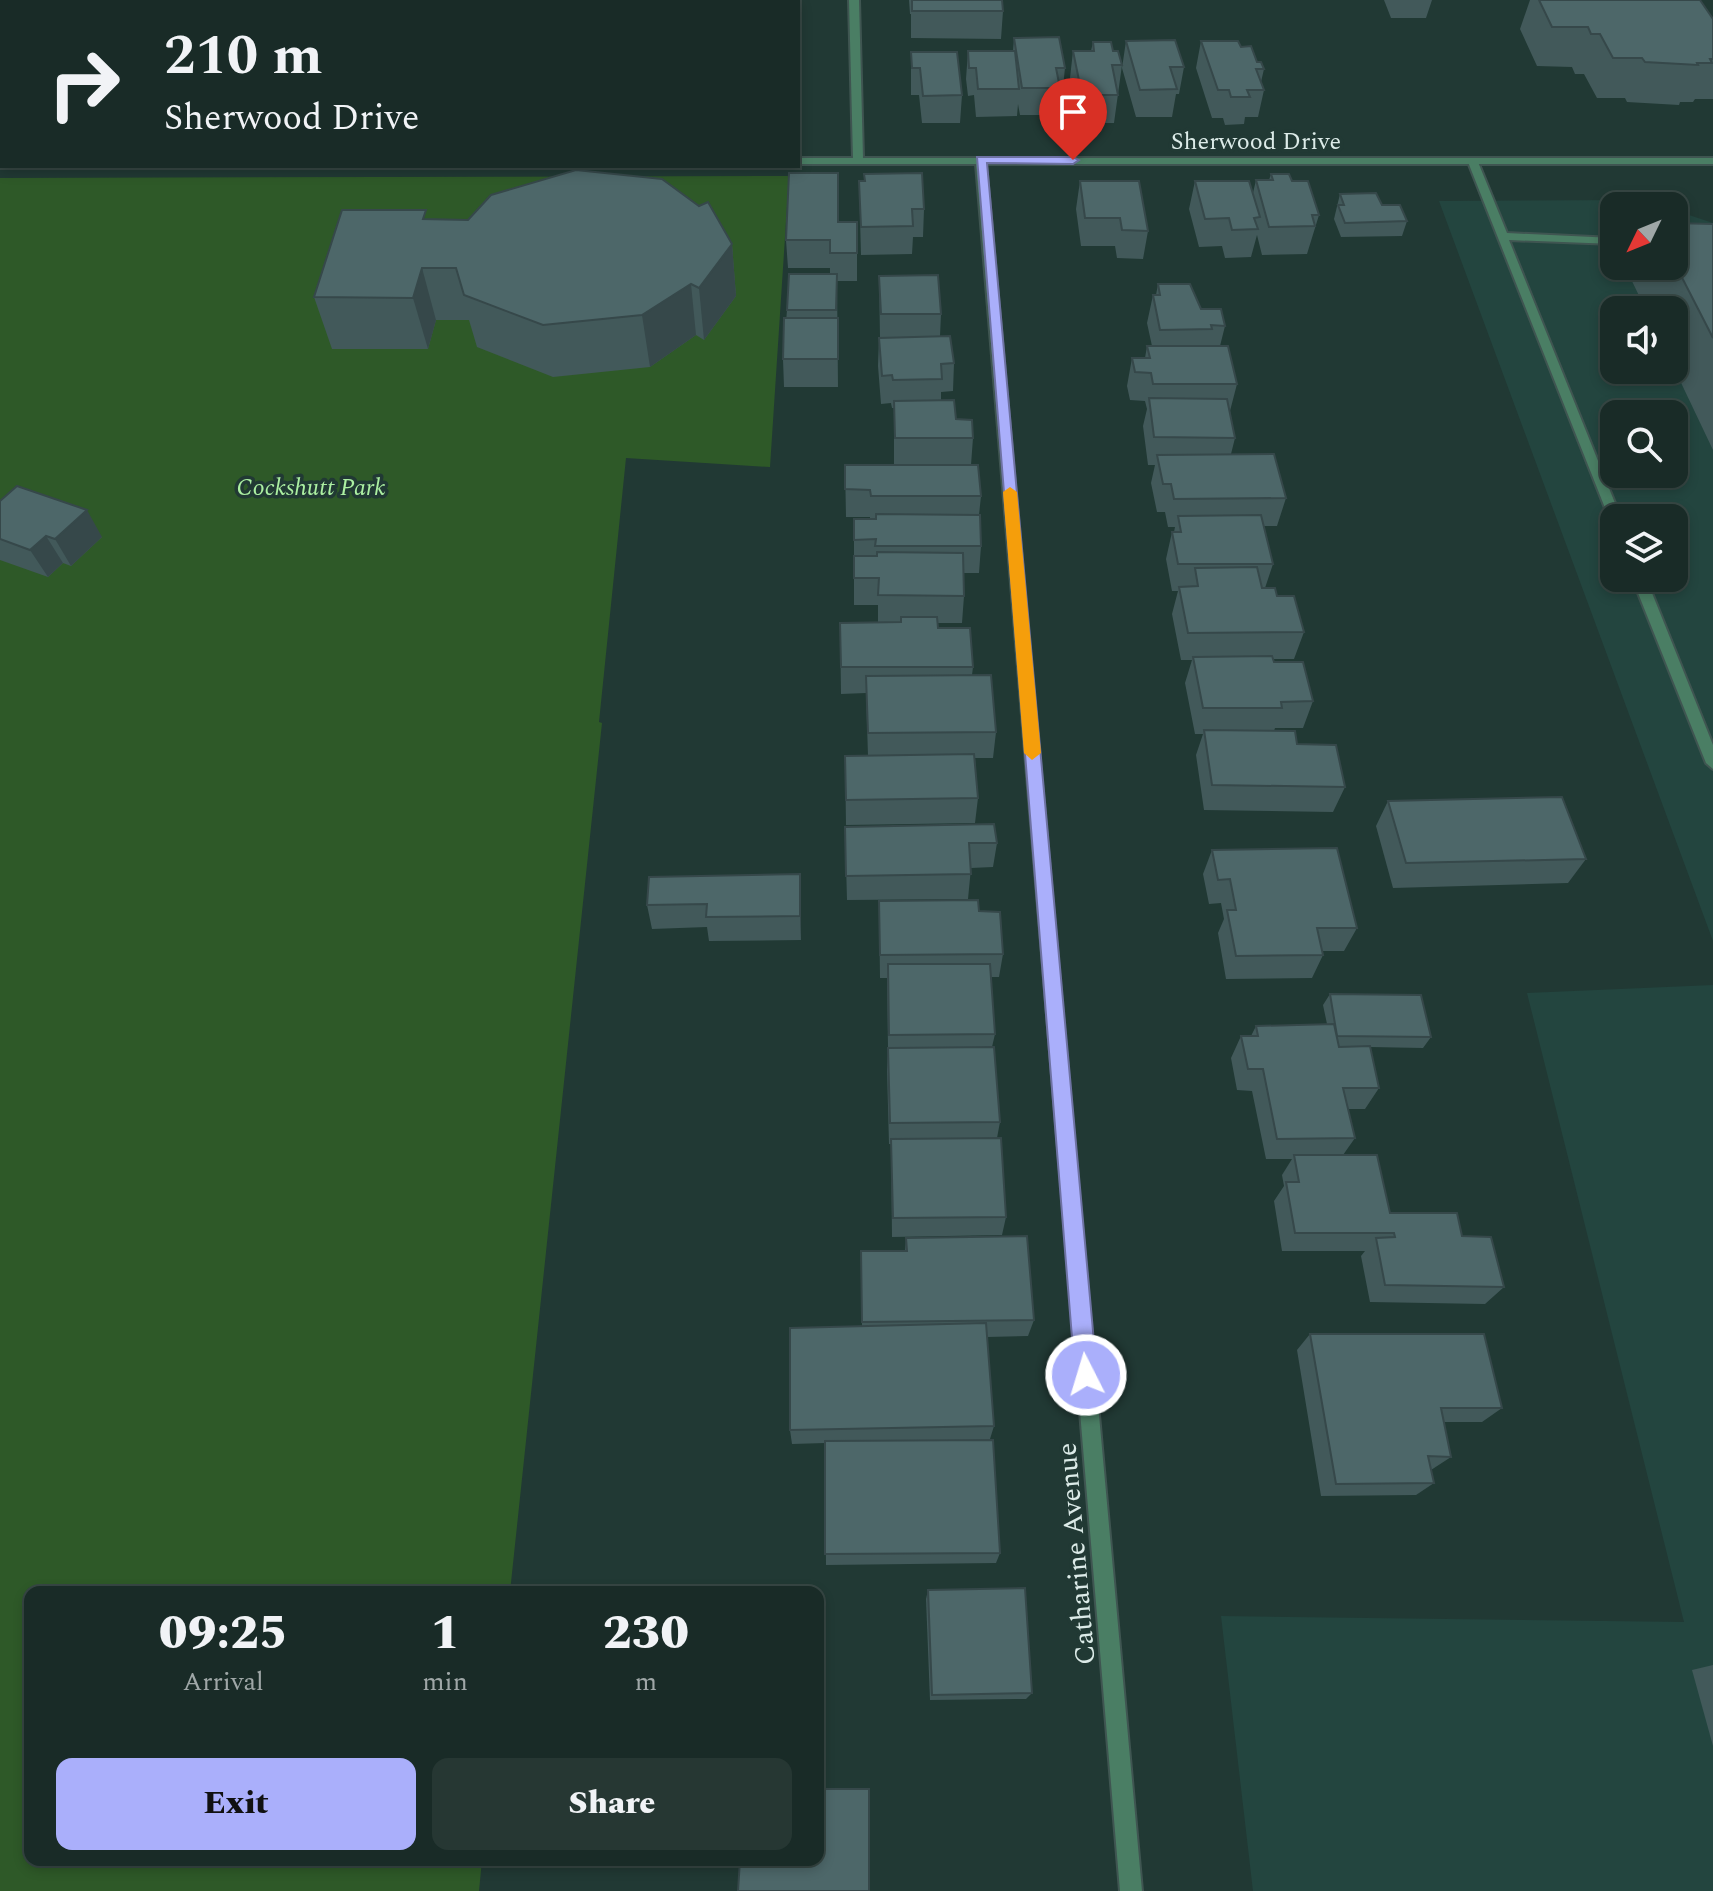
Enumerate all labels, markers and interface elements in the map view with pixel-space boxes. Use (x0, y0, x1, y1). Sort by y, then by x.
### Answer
text: 210 m (164, 14, 323, 99)
icon: right (32, 32, 136, 136)
pin (1039, 78, 1107, 160)
icon: arrive (1051, 90, 1095, 134)
text: Sherwood Drive (164, 91, 419, 146)
street label: Sherwood Drive (1171, 124, 1341, 160)
north arrow (1600, 192, 1688, 280)
map controls (1600, 192, 1688, 592)
button: sound (1600, 296, 1688, 384)
button: search (1600, 400, 1688, 488)
park label: Cockshutt Park (236, 470, 386, 506)
button: layers (1600, 504, 1688, 592)
position arrow (1044, 1333, 1128, 1417)
street label: Catharine Avenue (1045, 1441, 1108, 1667)
text: 09:25 (159, 1597, 288, 1670)
text: 1 (431, 1597, 460, 1670)
text: 230 (603, 1597, 689, 1670)
text: Arrival (183, 1662, 264, 1702)
text: min (422, 1662, 468, 1702)
text: m (635, 1662, 657, 1702)
button: Exit (56, 1758, 416, 1850)
button: Share (432, 1758, 792, 1850)

